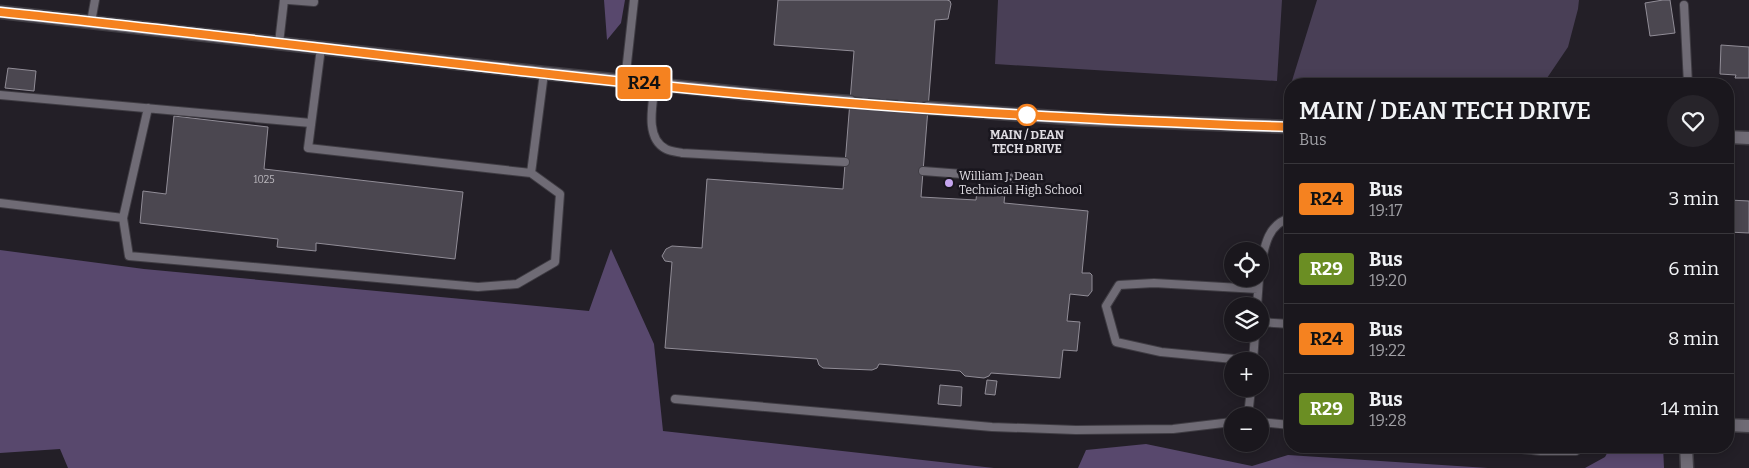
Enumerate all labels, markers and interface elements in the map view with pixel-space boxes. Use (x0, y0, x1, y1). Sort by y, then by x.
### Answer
line badge: R24 (615, 67, 673, 99)
text: R24 (627, 72, 661, 94)
button: heart (1667, 95, 1719, 147)
text: MAIN / DEAN TECH DRIVE (1299, 97, 1591, 125)
marker: MAIN / DEAN TECH DRIVE (1016, 104, 1038, 126)
place label: MAIN / DEAN TECH DRIVE (990, 128, 1064, 156)
text: Bus (1299, 130, 1327, 149)
place label: William J. Dean Technical High School (959, 169, 1083, 197)
house number: 1025 (253, 174, 275, 186)
marker: William J. Dean Technical High School (943, 177, 955, 189)
text: Bus (1369, 178, 1403, 201)
text: 3 min (1669, 187, 1719, 210)
text: R24 (1310, 188, 1343, 210)
text: 19:17 (1369, 201, 1403, 220)
map controls (1224, 242, 1269, 452)
button: locate (1224, 242, 1269, 287)
text: Bus (1369, 248, 1403, 271)
text: 6 min (1668, 257, 1719, 280)
text: R29 (1310, 258, 1343, 280)
text: 19:20 (1369, 271, 1407, 290)
button: layers (1224, 297, 1269, 342)
text: Bus (1369, 318, 1403, 341)
text: 8 min (1668, 327, 1719, 350)
text: R24 (1310, 328, 1343, 350)
text: 19:22 (1369, 341, 1406, 360)
button: + (1224, 352, 1269, 397)
text: Bus (1369, 388, 1403, 411)
text: 14 min (1661, 397, 1719, 420)
text: R29 (1310, 398, 1343, 420)
button: − (1224, 407, 1269, 452)
text: 19:28 (1369, 411, 1407, 430)

